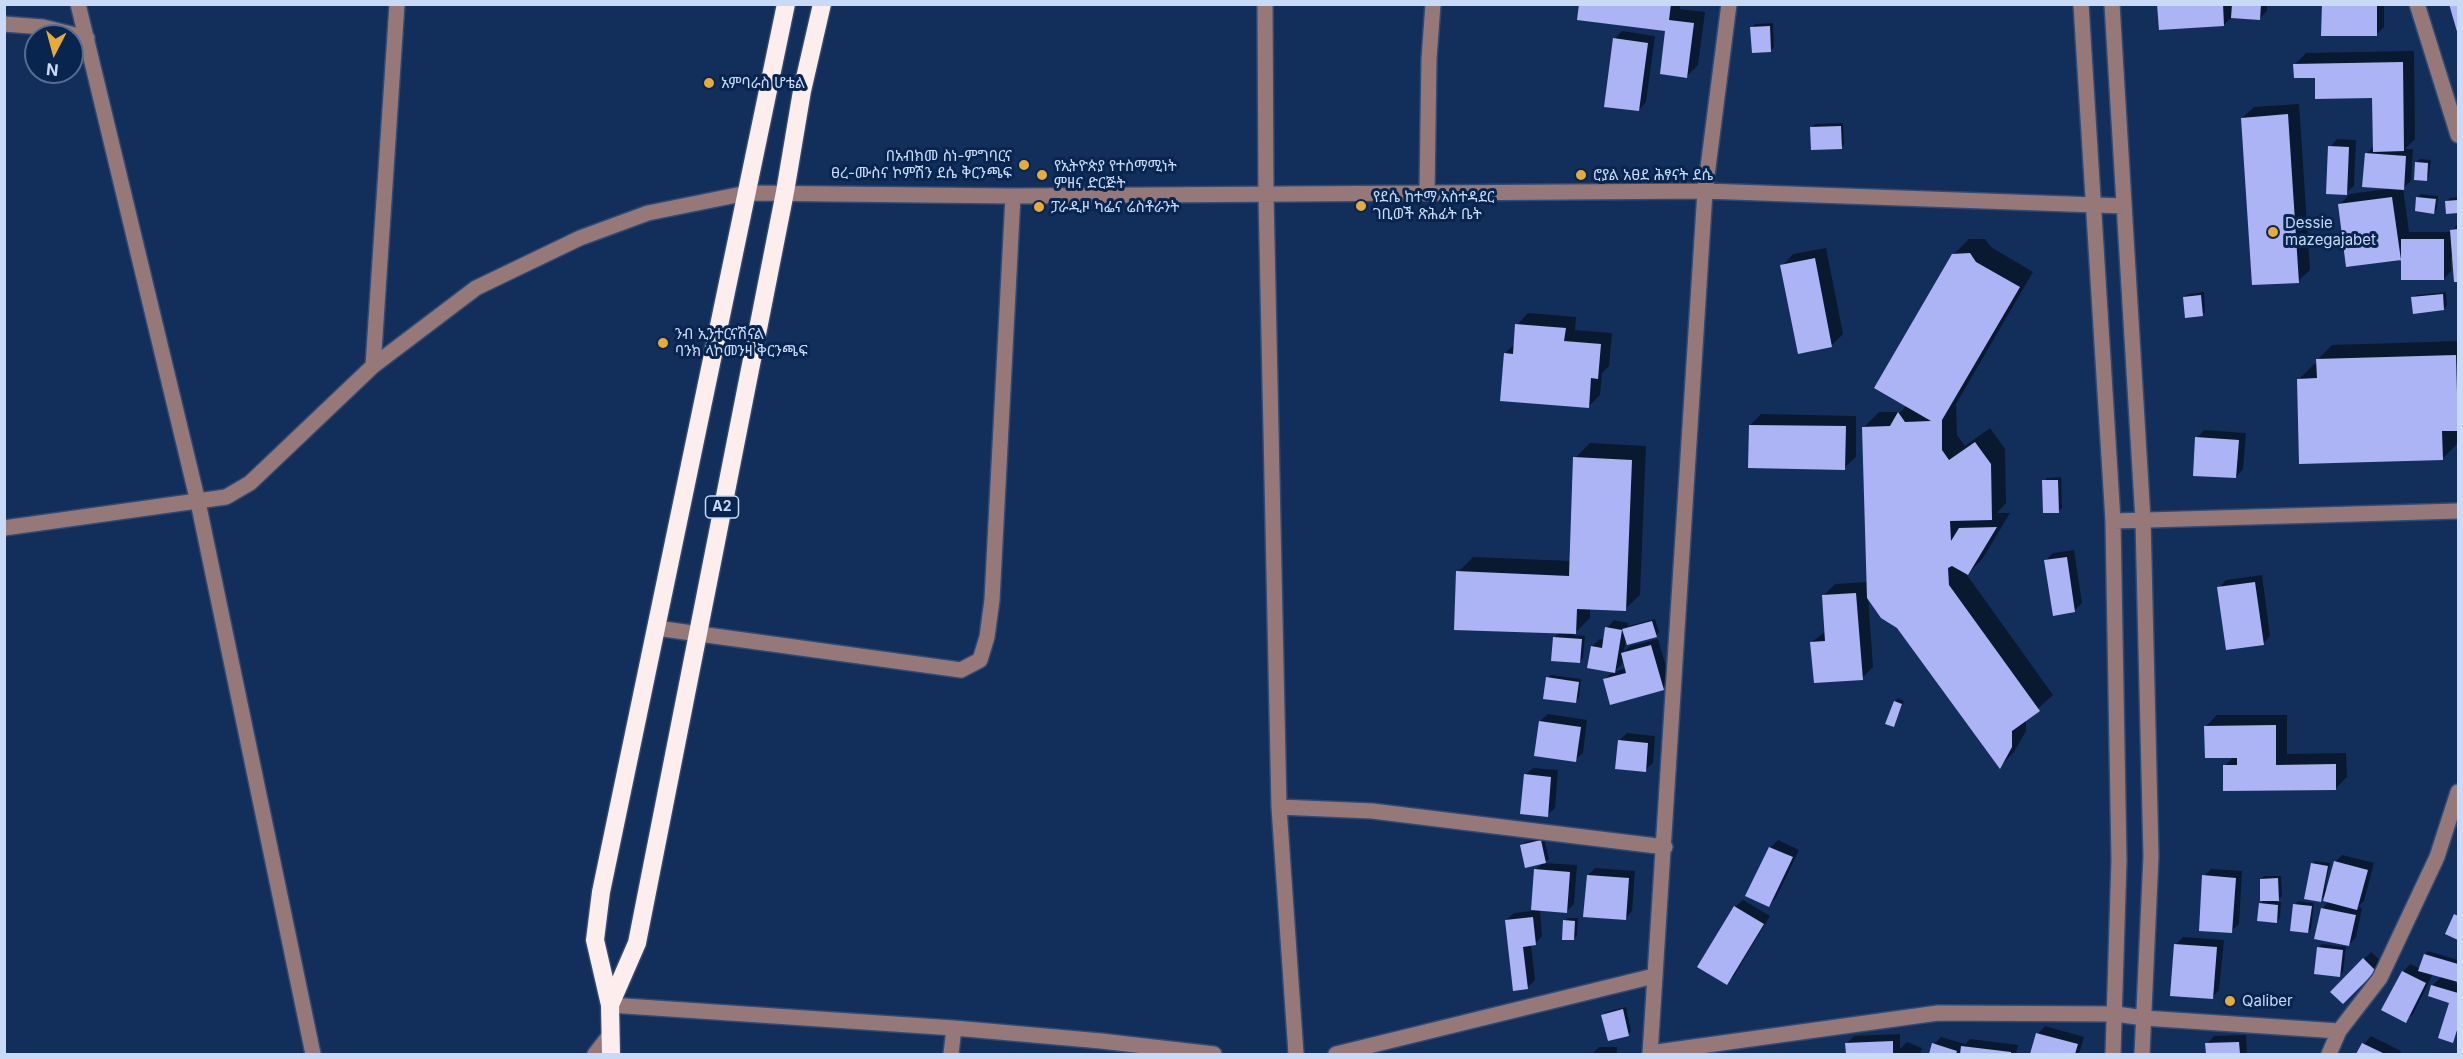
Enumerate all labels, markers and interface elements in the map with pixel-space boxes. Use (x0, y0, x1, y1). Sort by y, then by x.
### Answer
north arrow (24, 24, 84, 84)
text: N (45, 59, 59, 80)
place label: አምባራስ ሆቴል (721, 74, 805, 92)
marker: አምባራስ ሆቴል (702, 76, 716, 90)
place label: በአብክመ ስነ-ምግባርና ፀረ-ሙስና ኮምሽን ደሴ ቅርንጫፍ (831, 147, 1012, 182)
place label: የኢትዮጵያ የተስማሚነት ምዘና ድርጅት (1054, 157, 1177, 192)
marker: በአብክመ ስነ-ምግባርና ፀረ-ሙስና ኮምሽን ደሴ ቅርንጫፍ (1017, 158, 1031, 172)
place label: ሮያል አፀደ ሕፃናት ደሴ (1593, 166, 1713, 184)
marker: የኢትዮጵያ የተስማሚነት ምዘና ድርጅት (1035, 168, 1049, 182)
marker: ሮያል አፀደ ሕፃናት ደሴ (1574, 168, 1588, 182)
place label: የደሴ ከተማ አስተዳደር ገቢወች ጽሕፊት ቤት (1373, 188, 1494, 223)
place label: ፓራዲዞ ካፌና ሬስቶራንት (1051, 198, 1179, 216)
marker: የደሴ ከተማ አስተዳደር ገቢወች ጽሕፊት ቤት (1354, 199, 1368, 213)
marker: ፓራዲዞ ካፌና ሬስቶራንት (1032, 200, 1046, 214)
place label: Dessie mazegajabet (2285, 214, 2376, 249)
marker: Dessie mazegajabet (2266, 225, 2280, 239)
place label: ንብ ኢንተርናሽናል ባንክ ላኮመንዛ ቅርንጫፍ (675, 325, 808, 360)
marker: ንብ ኢንተርናሽናል ባንክ ላኮመንዛ ቅርንጫፍ (656, 336, 670, 350)
road number: A2 (706, 496, 738, 518)
place label: Qaliber (2242, 992, 2293, 1010)
marker: Qaliber (2223, 994, 2237, 1008)

